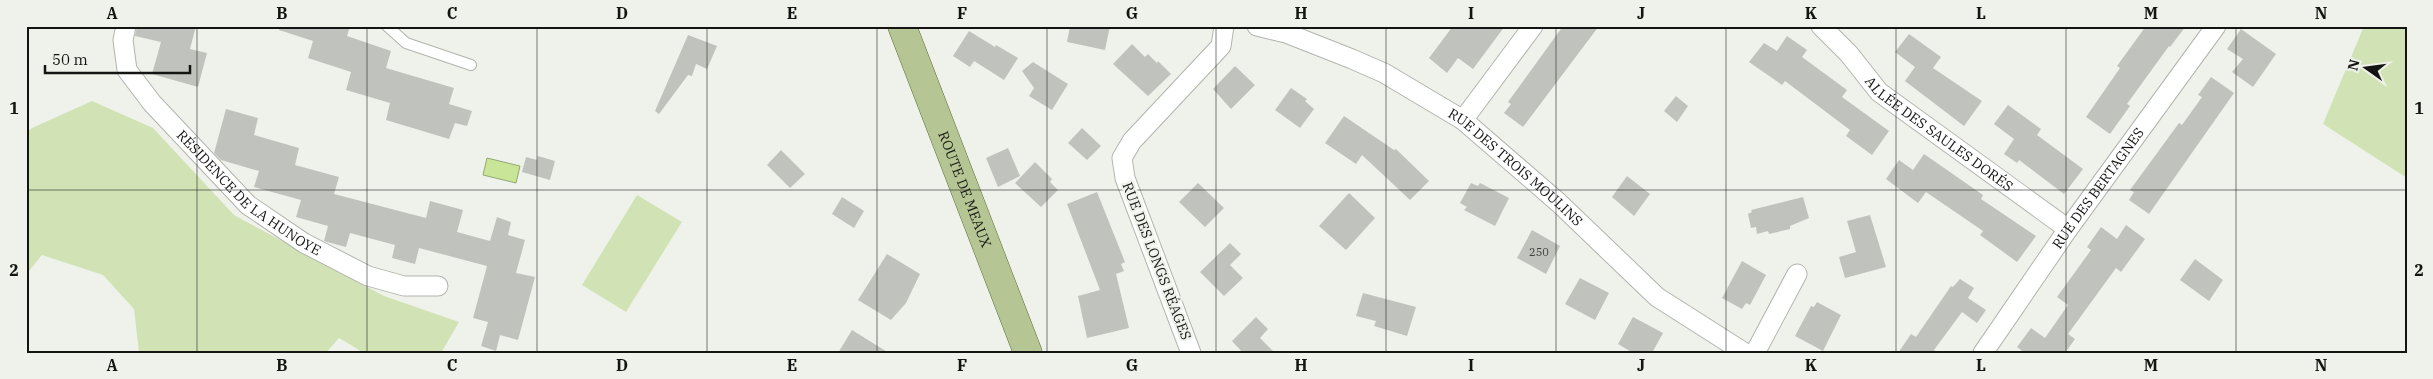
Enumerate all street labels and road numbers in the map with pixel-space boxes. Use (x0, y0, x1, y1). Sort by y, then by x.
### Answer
street label: ALLÉE DES SAULES DORÉS (1861, 73, 2017, 195)
street label: RUE DES TROIS MOULINS (1445, 104, 1586, 230)
street label: RUE DES BERTAGNES (2048, 124, 2148, 252)
street label: RÉSIDENCE DE LA HUNOYE (173, 126, 324, 259)
street label: ROUTE DE MEAUX (934, 129, 996, 251)
street label: RUE DES LONGS RÉAGES (1119, 179, 1196, 342)

